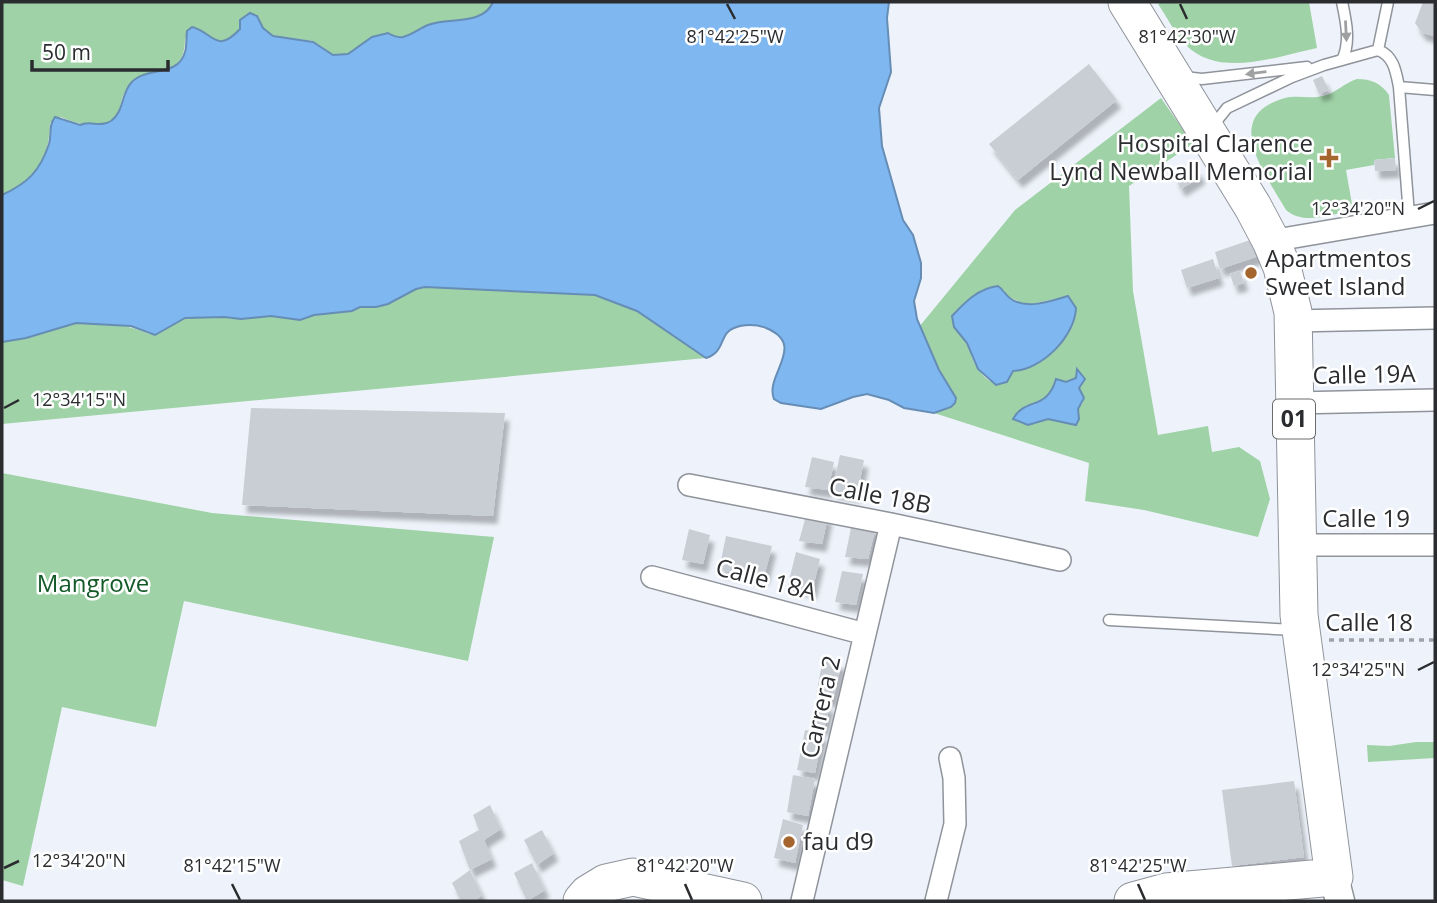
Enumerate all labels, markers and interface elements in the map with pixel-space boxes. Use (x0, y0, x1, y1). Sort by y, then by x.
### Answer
one-way arrow (1341, 20, 1352, 42)
text: 81°42'25"W (686, 24, 784, 48)
text: 81°42'30"W (1138, 24, 1236, 48)
scale bar (32, 28, 168, 72)
text: 50 m (42, 38, 91, 66)
one-way arrow (1245, 67, 1267, 78)
place label: Hospital Clarence Lynd Newball Memorial (1049, 126, 1313, 187)
marker: Hospital Clarence Lynd Newball Memorial (1319, 148, 1339, 168)
text: 12°34'20"N (1311, 196, 1405, 220)
place label: Apartmentos Sweet Island (1265, 241, 1411, 302)
marker: Apartmentos Sweet Island (1243, 265, 1259, 281)
street label: Calle 19A (1312, 356, 1417, 391)
text: 12°34'15"N (32, 387, 126, 411)
road number: 01 (1273, 400, 1315, 438)
street label: Calle 18B (826, 468, 934, 521)
street label: Calle 19 (1322, 501, 1410, 534)
street label: Calle 18A (712, 549, 821, 608)
park label: Mangrove (37, 566, 149, 599)
street label: Calle 18 (1325, 605, 1413, 638)
street label: Carrera 2 (792, 652, 847, 761)
text: 12°34'25"N (1311, 657, 1405, 681)
place label: fau d9 (803, 824, 874, 857)
marker: fau d9 (781, 834, 797, 850)
text: 12°34'20"N (32, 848, 126, 872)
text: 81°42'15"W (183, 853, 281, 877)
text: 81°42'20"W (636, 853, 734, 877)
text: 81°42'25"W (1089, 853, 1187, 877)

